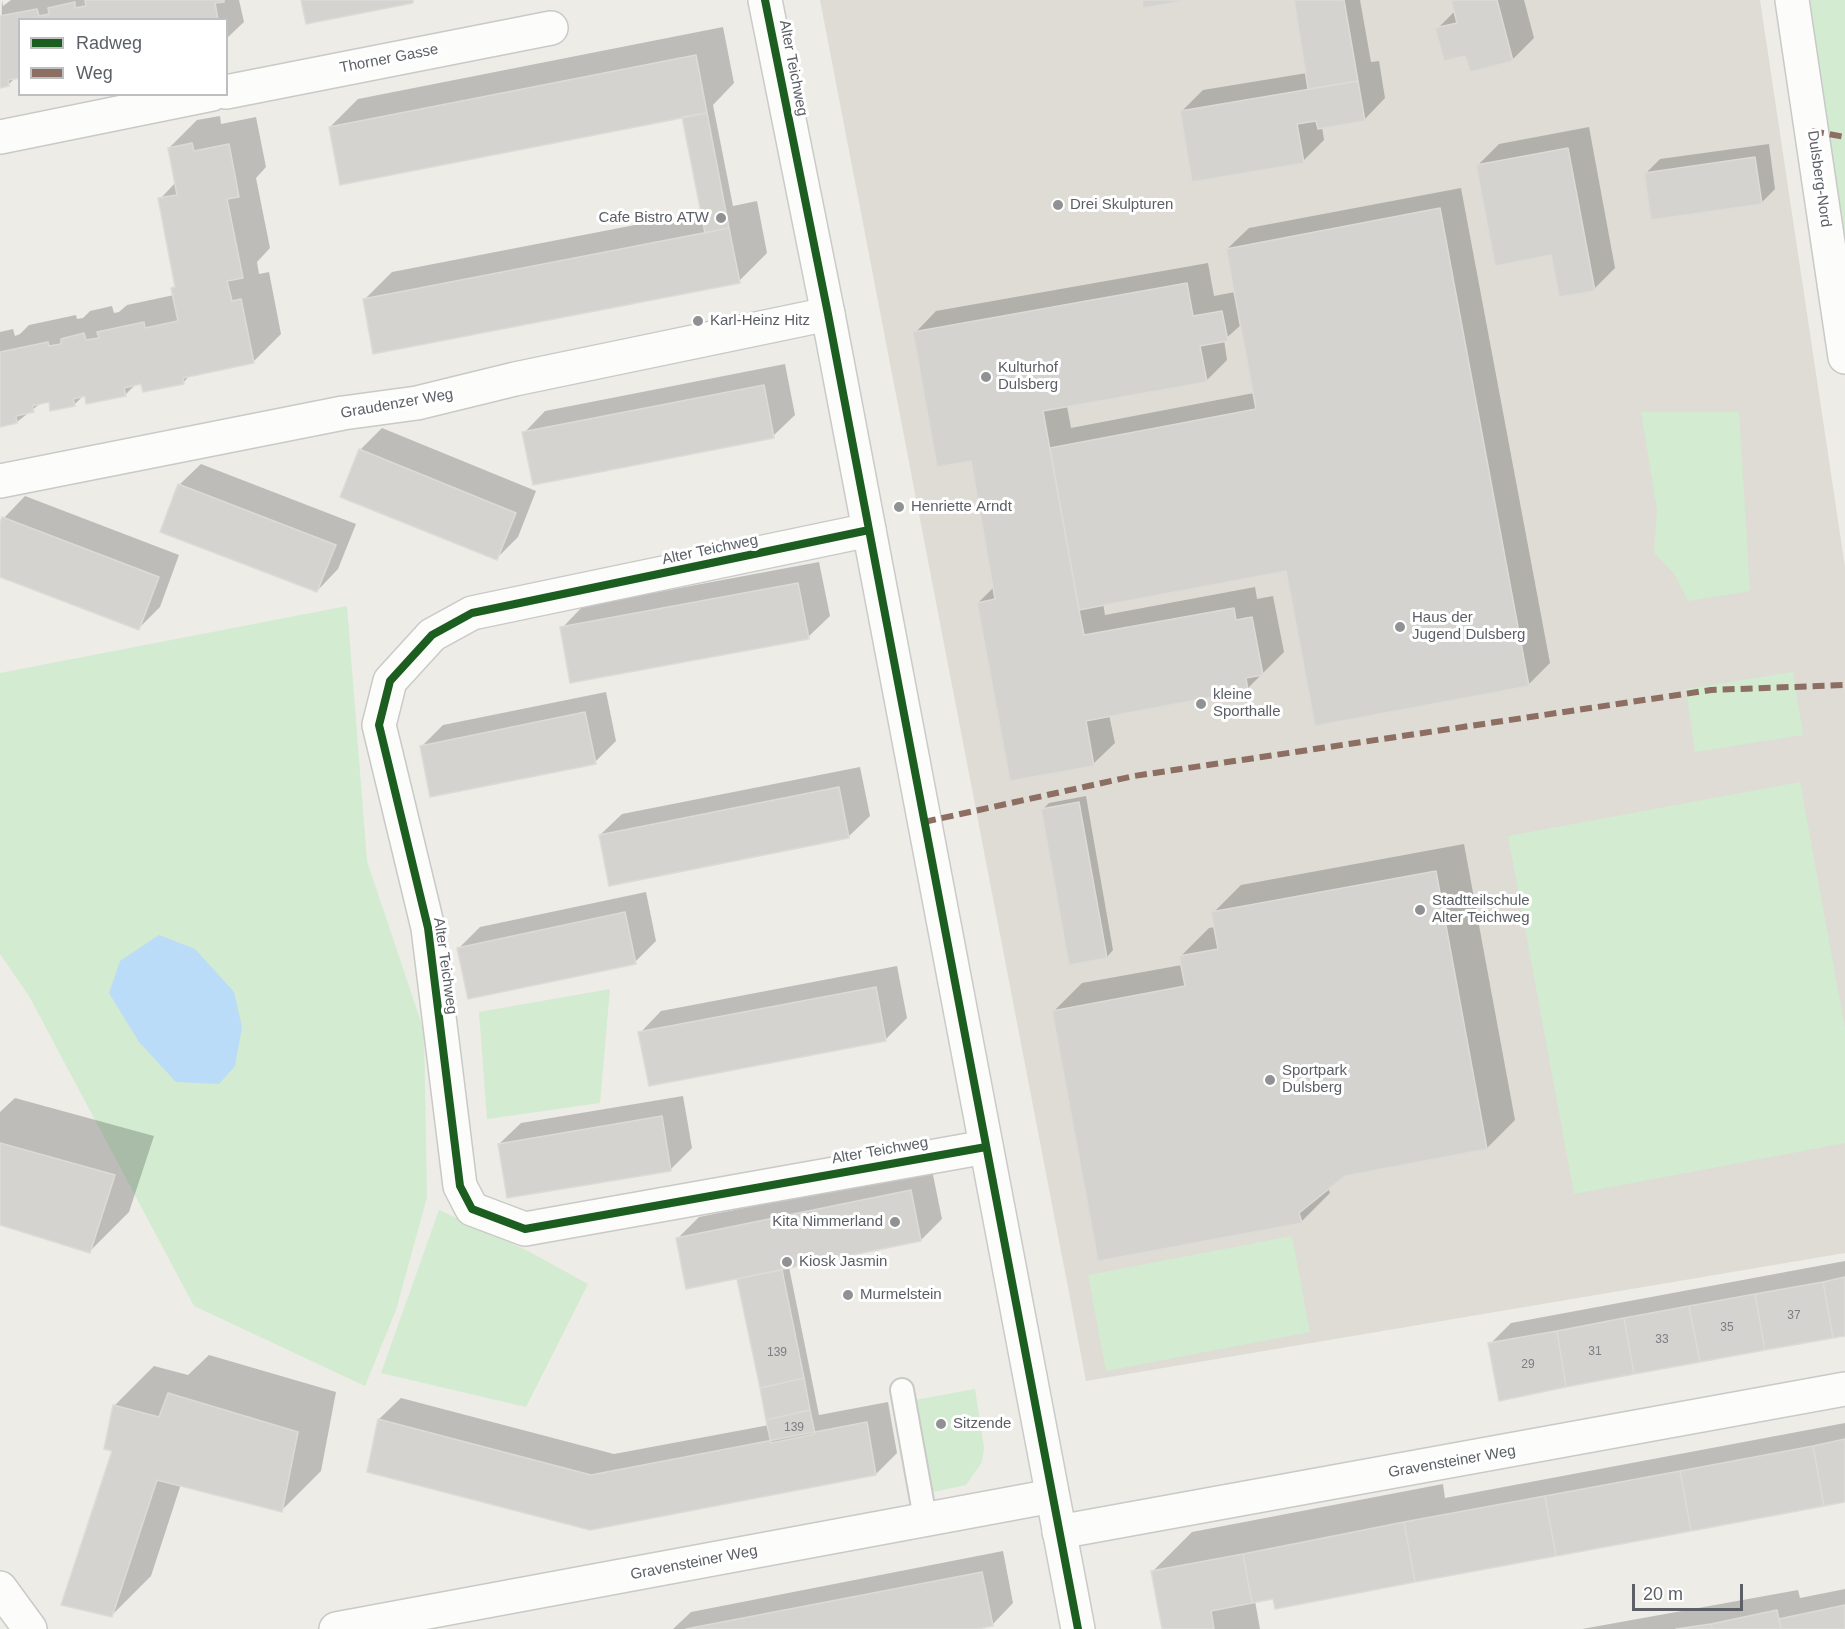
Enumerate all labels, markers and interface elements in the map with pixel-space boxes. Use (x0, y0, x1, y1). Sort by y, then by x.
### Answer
legend (18, 18, 228, 96)
street label: Alter Teichweg (775, 18, 811, 118)
text: Radweg (76, 33, 142, 53)
street label: Thorner Gasse (338, 41, 440, 77)
text: Weg (76, 63, 113, 83)
street label: Dulsberg-Nord (1803, 129, 1835, 229)
place label: Drei Skulpturen (1070, 196, 1173, 214)
marker: Drei Skulpturen (1051, 198, 1065, 212)
place label: Cafe Bistro ATW (598, 209, 709, 227)
marker: Cafe Bistro ATW (714, 211, 728, 225)
place label: Karl-Heinz Hitz (710, 312, 810, 330)
marker: Karl-Heinz Hitz (691, 314, 705, 328)
place label: Kulturhof Dulsberg (998, 359, 1058, 394)
marker: Kulturhof Dulsberg (979, 370, 993, 384)
street label: Graudenzer Weg (339, 385, 455, 423)
place label: Henriette Arndt (911, 498, 1012, 516)
marker: Henriette Arndt (892, 500, 906, 514)
street label: Alter Teichweg (660, 531, 760, 569)
place label: Haus der Jugend Dulsberg (1412, 609, 1525, 644)
marker: Haus der Jugend Dulsberg (1393, 620, 1407, 634)
place label: kleine Sporthalle (1213, 686, 1281, 721)
marker: kleine Sporthalle (1194, 697, 1208, 711)
place label: Stadtteilschule Alter Teichweg (1432, 892, 1530, 927)
marker: Stadtteilschule Alter Teichweg (1413, 903, 1427, 917)
street label: Alter Teichweg (429, 916, 461, 1016)
place label: Sportpark Dulsberg (1282, 1062, 1347, 1097)
marker: Sportpark Dulsberg (1263, 1073, 1277, 1087)
street label: Alter Teichweg (830, 1134, 930, 1168)
place label: Kita Nimmerland (772, 1213, 883, 1231)
marker: Kita Nimmerland (888, 1215, 902, 1229)
place label: Kiosk Jasmin (799, 1253, 887, 1271)
marker: Kiosk Jasmin (780, 1255, 794, 1269)
place label: Murmelstein (860, 1286, 942, 1304)
marker: Murmelstein (841, 1288, 855, 1302)
house number: 37 (1787, 1309, 1801, 1323)
house number: 35 (1720, 1321, 1734, 1335)
house number: 33 (1655, 1333, 1669, 1347)
house number: 31 (1588, 1345, 1602, 1359)
house number: 139 (767, 1346, 787, 1360)
house number: 29 (1521, 1358, 1535, 1372)
place label: Sitzende (953, 1415, 1011, 1433)
marker: Sitzende (934, 1417, 948, 1431)
house number: 139 (784, 1421, 804, 1435)
street label: Gravensteiner Weg (1387, 1442, 1517, 1482)
street label: Gravensteiner Weg (629, 1542, 759, 1584)
scale bar (1635, 1572, 1746, 1610)
text: 20 m (1643, 1584, 1683, 1604)

